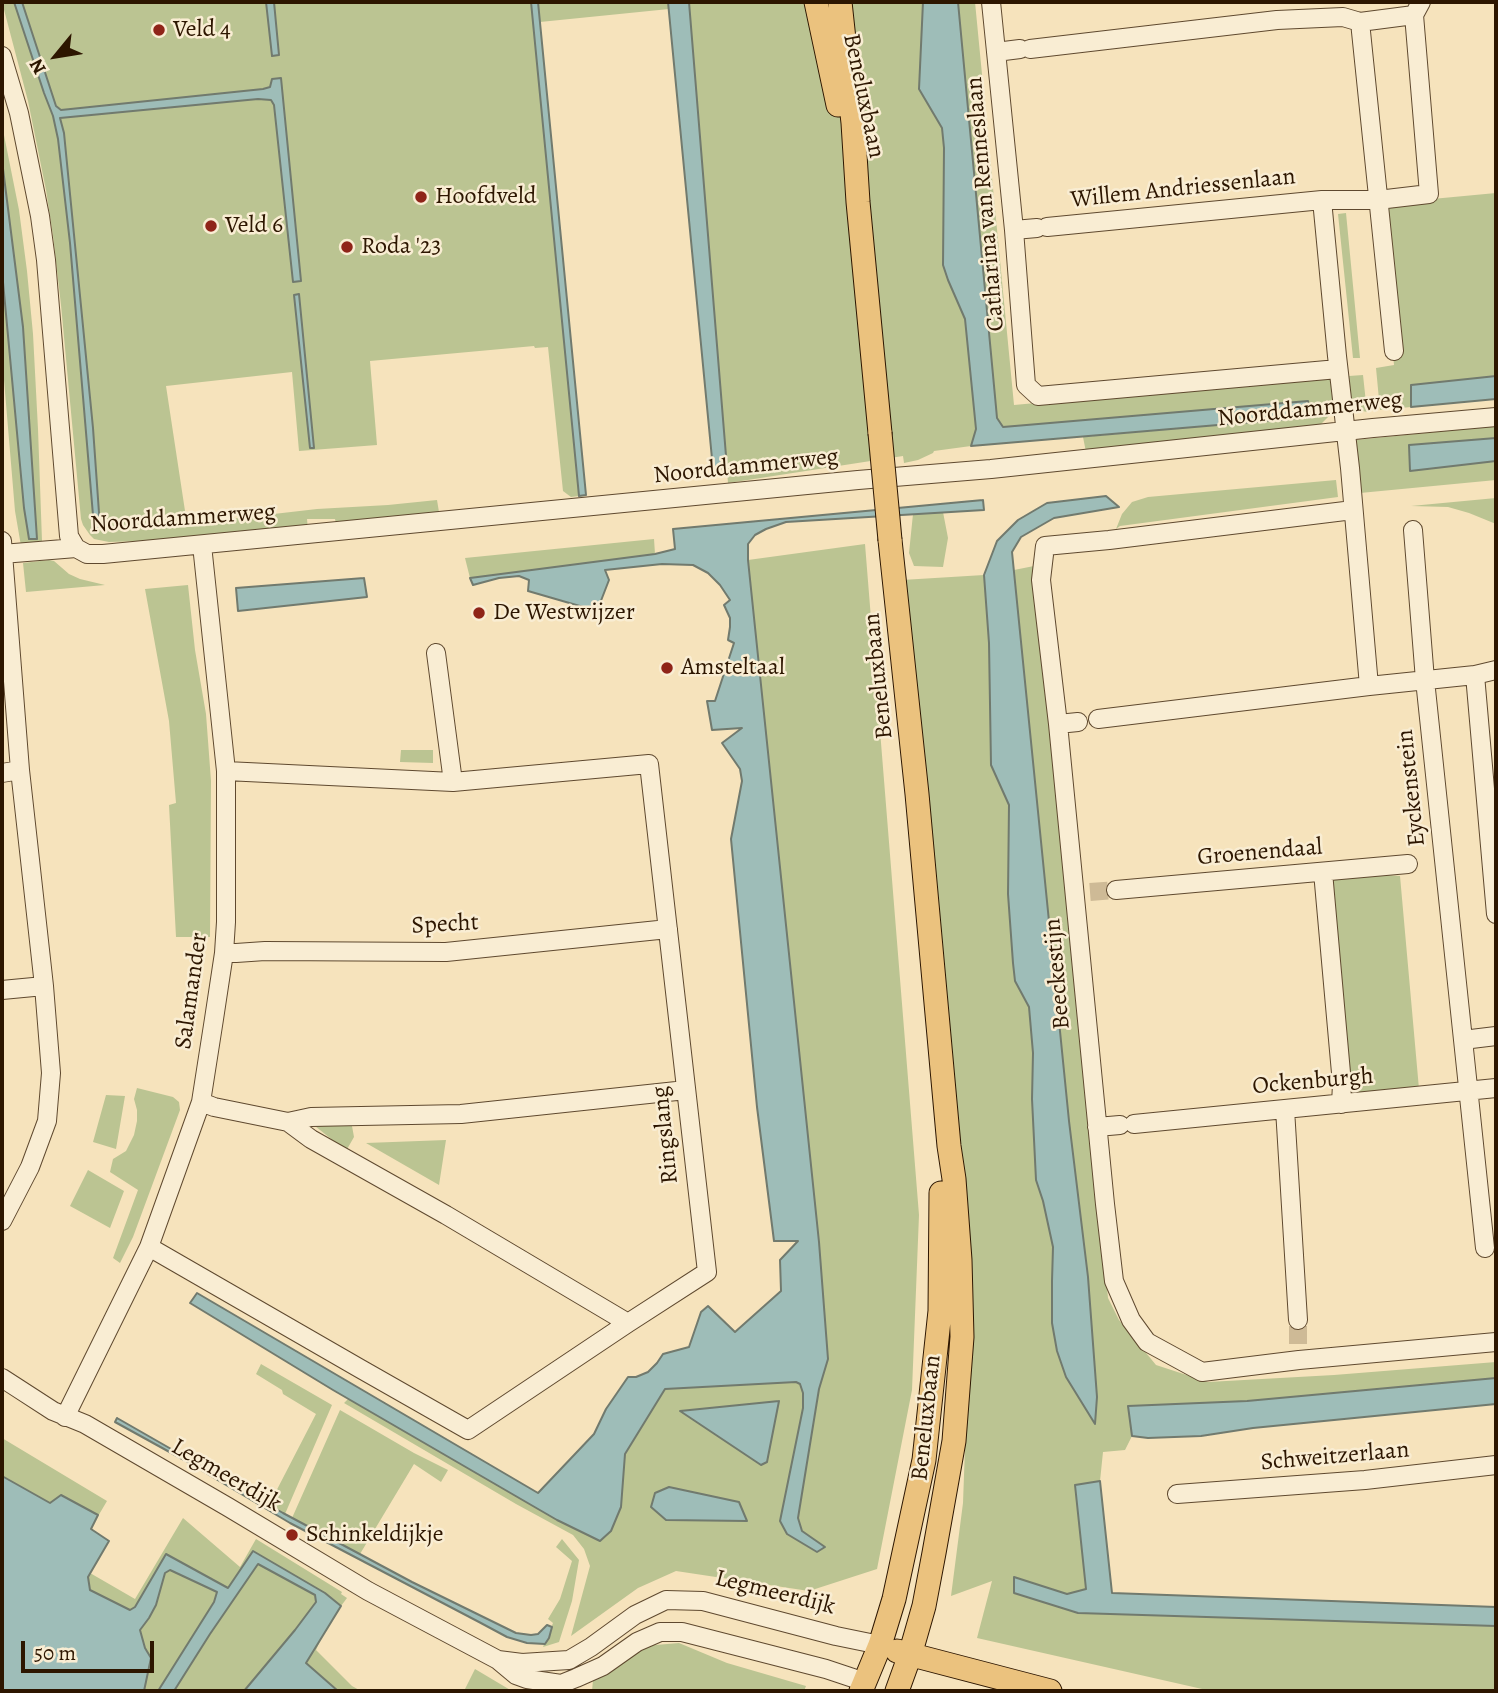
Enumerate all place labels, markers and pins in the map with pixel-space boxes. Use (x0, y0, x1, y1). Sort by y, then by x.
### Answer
place label: Veld 4 (173, 16, 231, 44)
marker: Veld 4 (151, 22, 167, 38)
place label: Hoofdveld (435, 183, 537, 211)
marker: Hoofdveld (413, 189, 429, 205)
place label: Veld 6 (225, 212, 283, 240)
marker: Veld 6 (203, 218, 219, 234)
place label: Roda '23 (361, 233, 441, 261)
marker: Roda '23 (339, 239, 355, 255)
place label: De Westwijzer (493, 599, 635, 627)
marker: De Westwijzer (471, 605, 487, 621)
place label: Amsteltaal (681, 654, 785, 682)
marker: Amsteltaal (659, 660, 675, 676)
place label: Schinkeldijkje (306, 1521, 444, 1549)
marker: Schinkeldijkje (284, 1527, 300, 1543)

